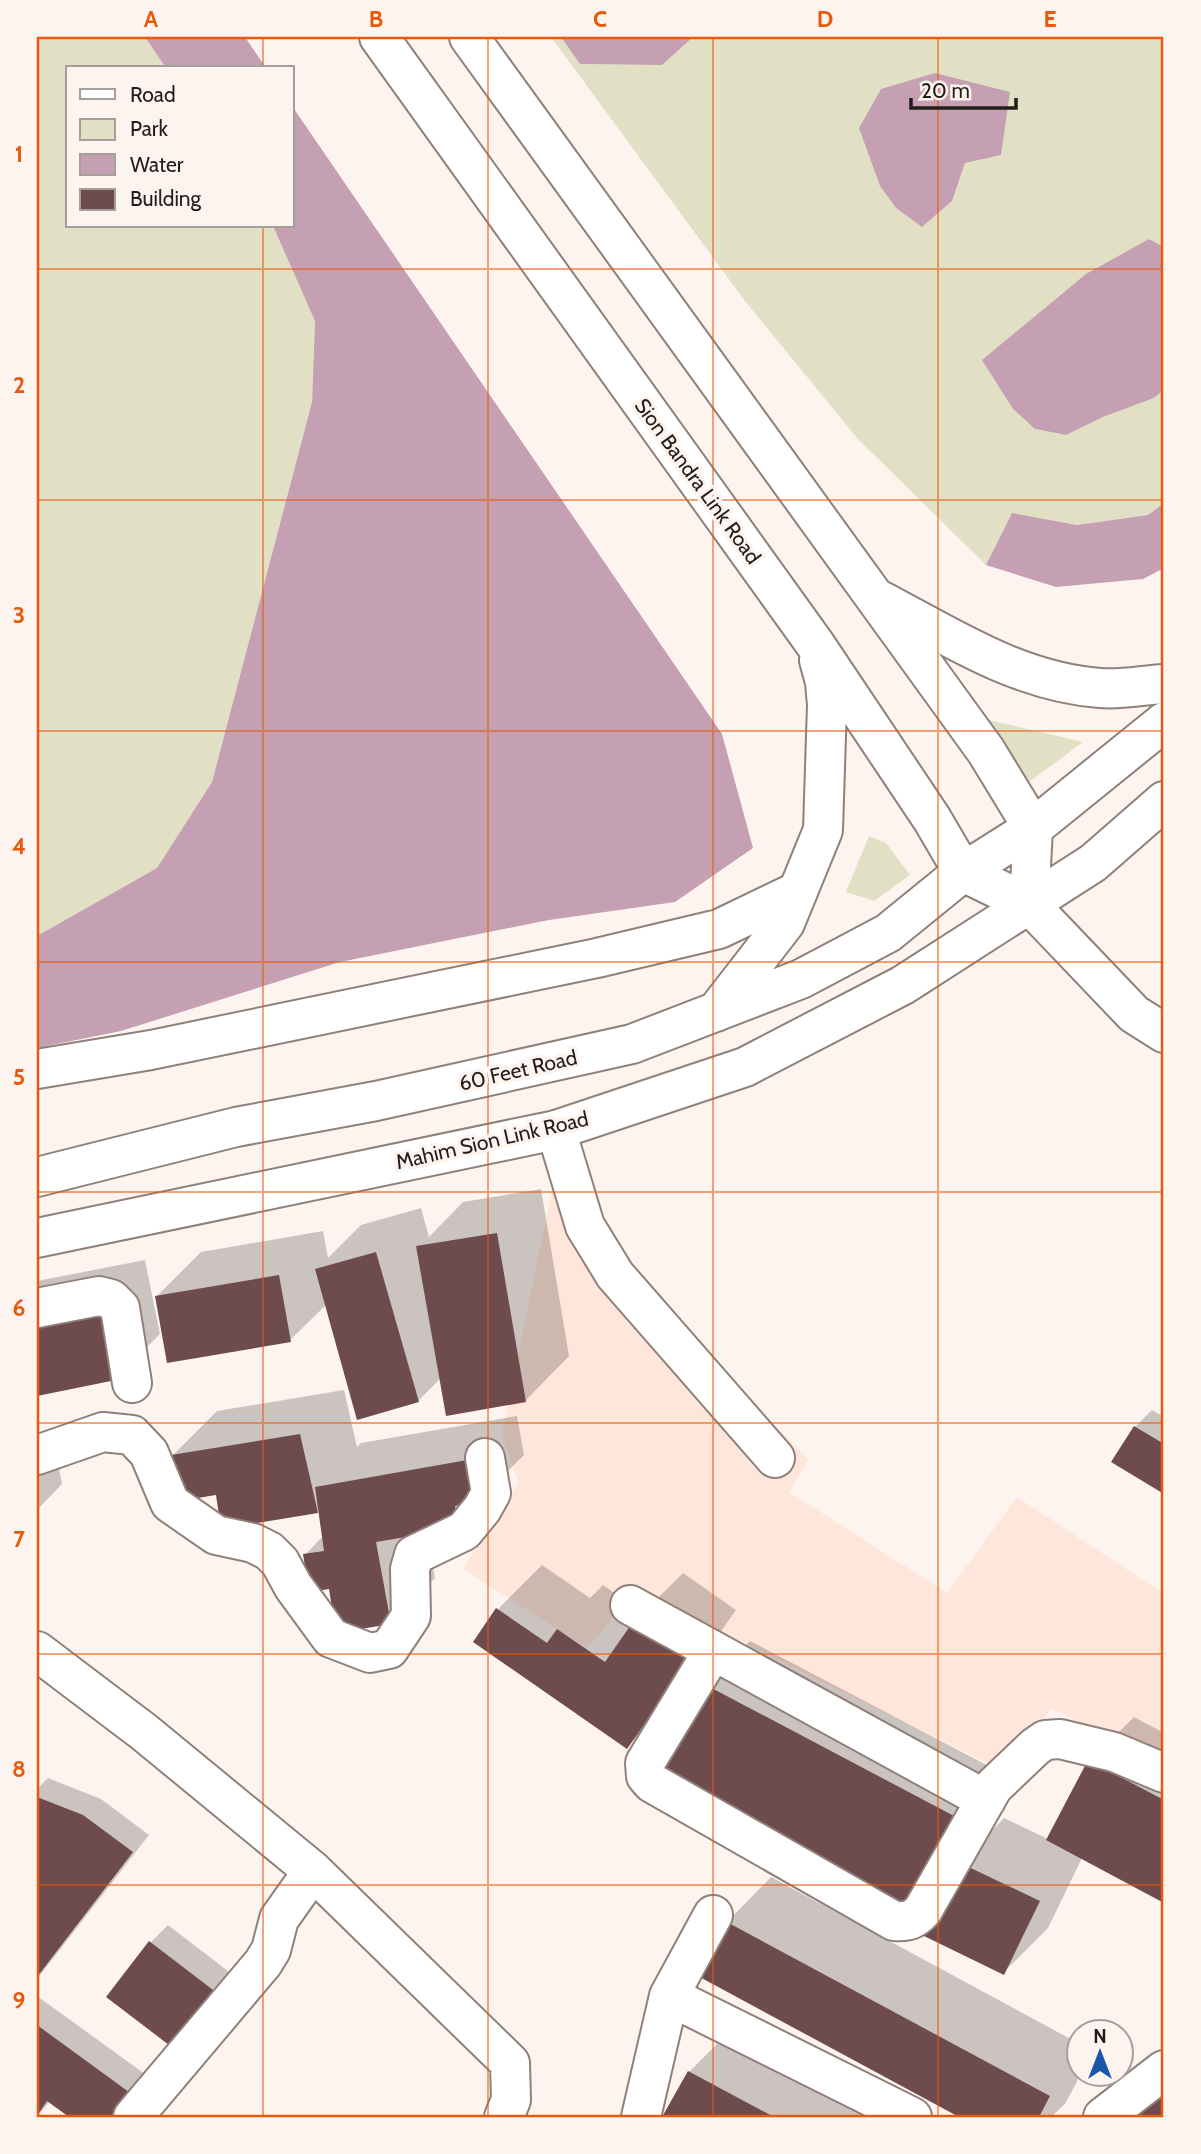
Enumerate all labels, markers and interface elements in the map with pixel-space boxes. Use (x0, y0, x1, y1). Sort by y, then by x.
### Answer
text: A (144, 5, 159, 33)
text: B (369, 5, 383, 33)
text: C (593, 5, 607, 33)
text: D (817, 5, 833, 33)
text: E (1043, 5, 1057, 33)
legend (66, 66, 294, 228)
scale bar (911, 66, 1016, 110)
text: 20 m (921, 78, 970, 103)
text: Road (130, 82, 176, 107)
text: Park (130, 116, 168, 141)
text: 1 (15, 140, 23, 168)
text: Water (130, 152, 184, 177)
text: Building (130, 186, 202, 211)
text: 2 (13, 371, 25, 399)
street label: Sion Bandra Link Road (630, 393, 766, 569)
text: 3 (13, 601, 25, 629)
text: 4 (12, 832, 26, 860)
street label: 60 Feet Road (457, 1044, 579, 1096)
text: 5 (13, 1063, 25, 1091)
street label: Mahim Sion Link Road (393, 1106, 591, 1174)
text: 6 (13, 1294, 25, 1322)
text: 7 (13, 1525, 25, 1553)
text: 8 (12, 1755, 26, 1783)
text: 9 (13, 1986, 25, 2014)
north arrow (1064, 2018, 1134, 2088)
text: N (1093, 2025, 1107, 2048)

